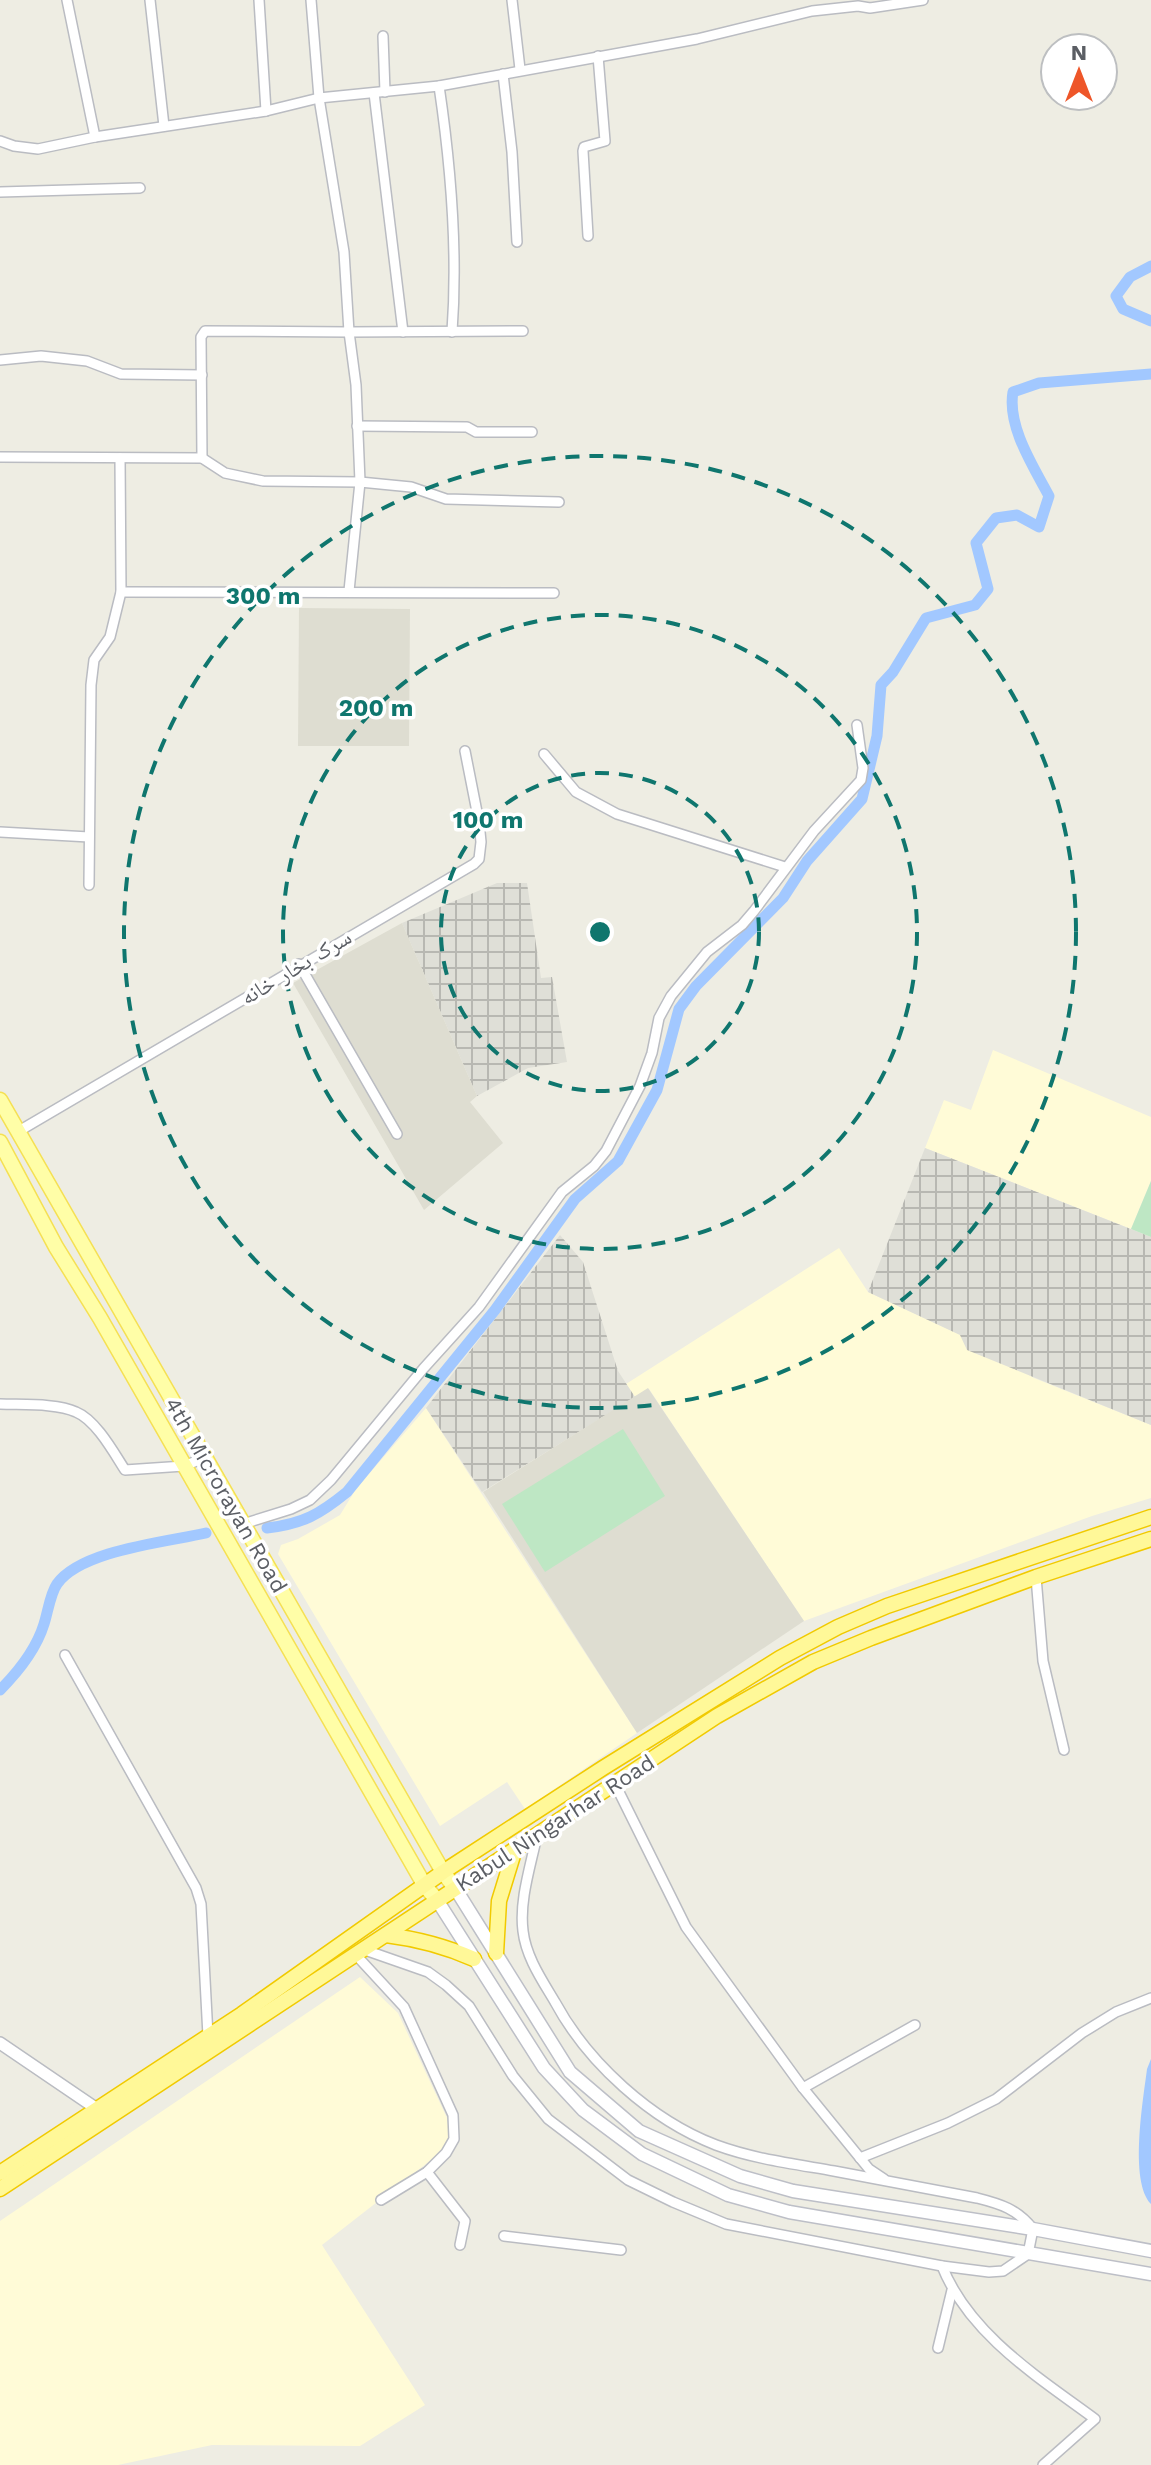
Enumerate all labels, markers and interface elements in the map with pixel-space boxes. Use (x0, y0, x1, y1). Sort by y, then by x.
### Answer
north arrow (1039, 32, 1119, 112)
text: N (1071, 40, 1087, 65)
text: 300 m (226, 582, 300, 610)
text: 200 m (339, 694, 413, 722)
text: 100 m (453, 806, 523, 834)
centre of rings (586, 918, 614, 946)
street label: سرک بخار خانه (236, 924, 356, 1010)
street label: 4th Microrayan Road (160, 1393, 292, 1597)
street label: Kabul Ningarhar Road (451, 1749, 659, 1897)

